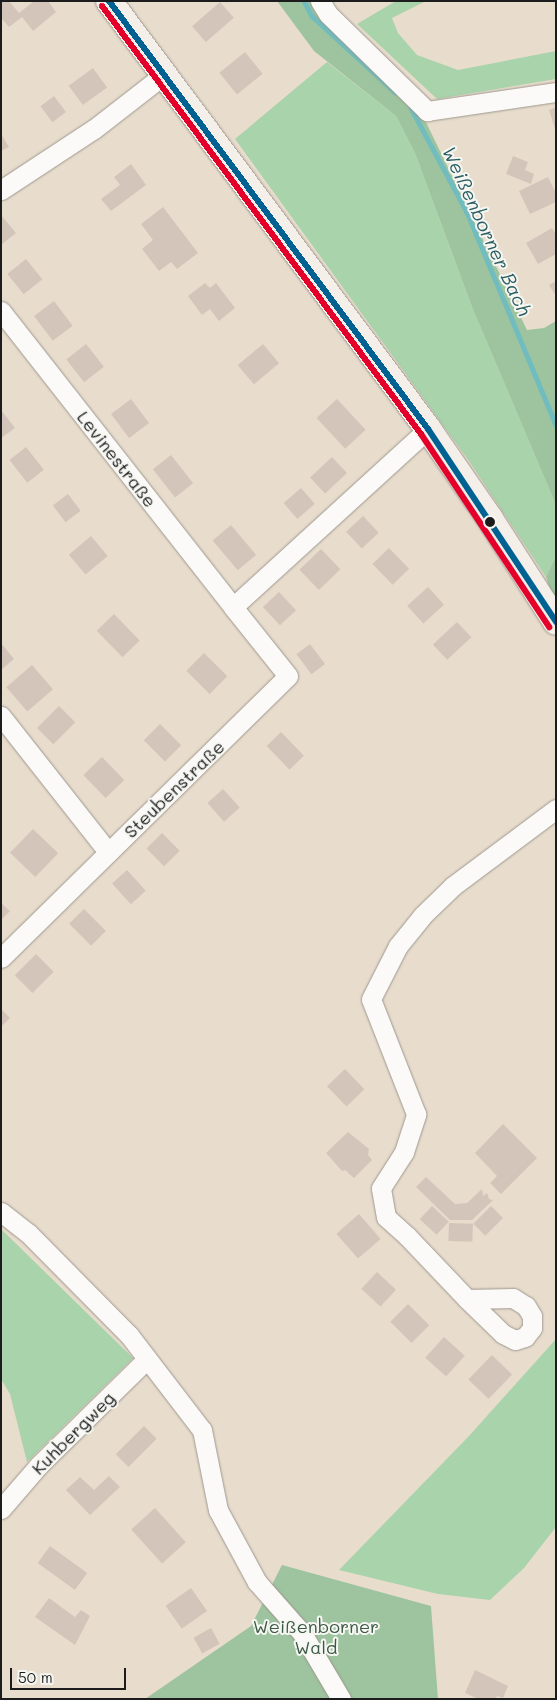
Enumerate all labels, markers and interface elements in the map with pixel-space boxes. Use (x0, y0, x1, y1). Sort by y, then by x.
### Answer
water label: Weißenborner Bach (438, 142, 536, 320)
street label: Levinestraße (73, 407, 161, 511)
unlabelled marker (485, 517, 495, 527)
street label: Steubenstraße (119, 736, 229, 842)
street label: Kuhbergweg (27, 1387, 119, 1479)
park label: Weißenborner Wald (253, 1616, 379, 1658)
scale bar (12, 1658, 129, 1690)
text: 50 m (18, 1667, 53, 1687)

